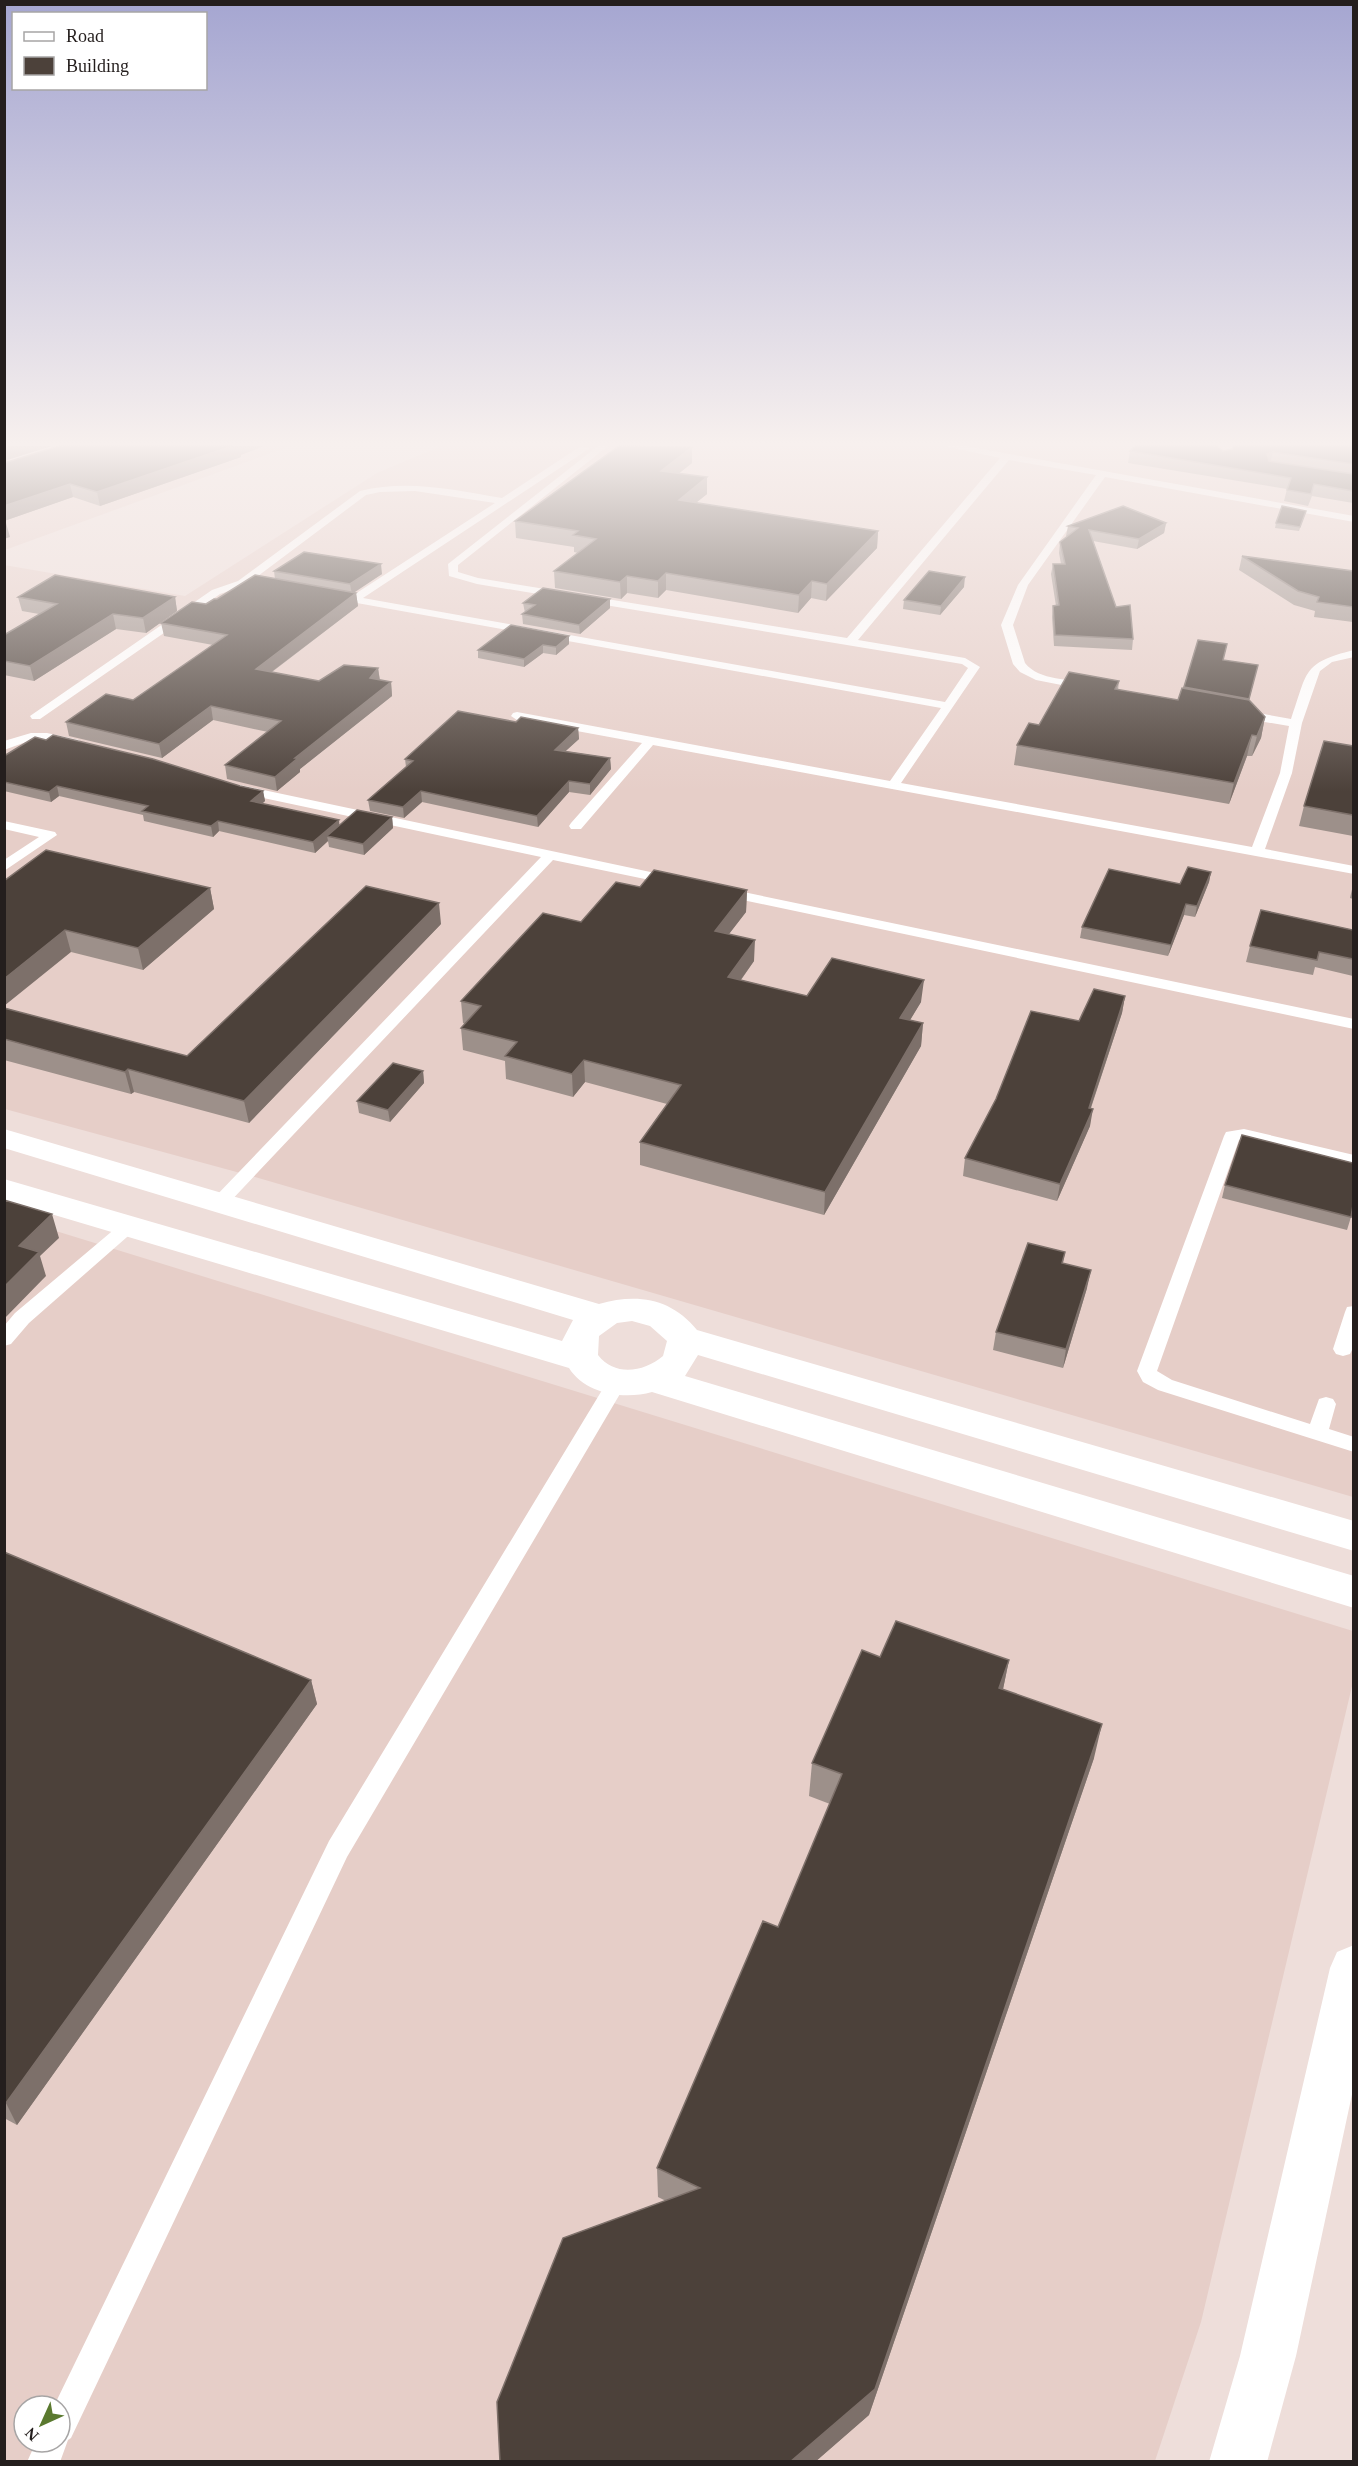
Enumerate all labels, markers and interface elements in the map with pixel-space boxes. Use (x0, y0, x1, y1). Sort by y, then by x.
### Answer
legend (12, 12, 207, 90)
text: Road (66, 26, 104, 46)
text: Building (66, 56, 129, 76)
north arrow (12, 2394, 72, 2454)
text: N (21, 2424, 42, 2444)

